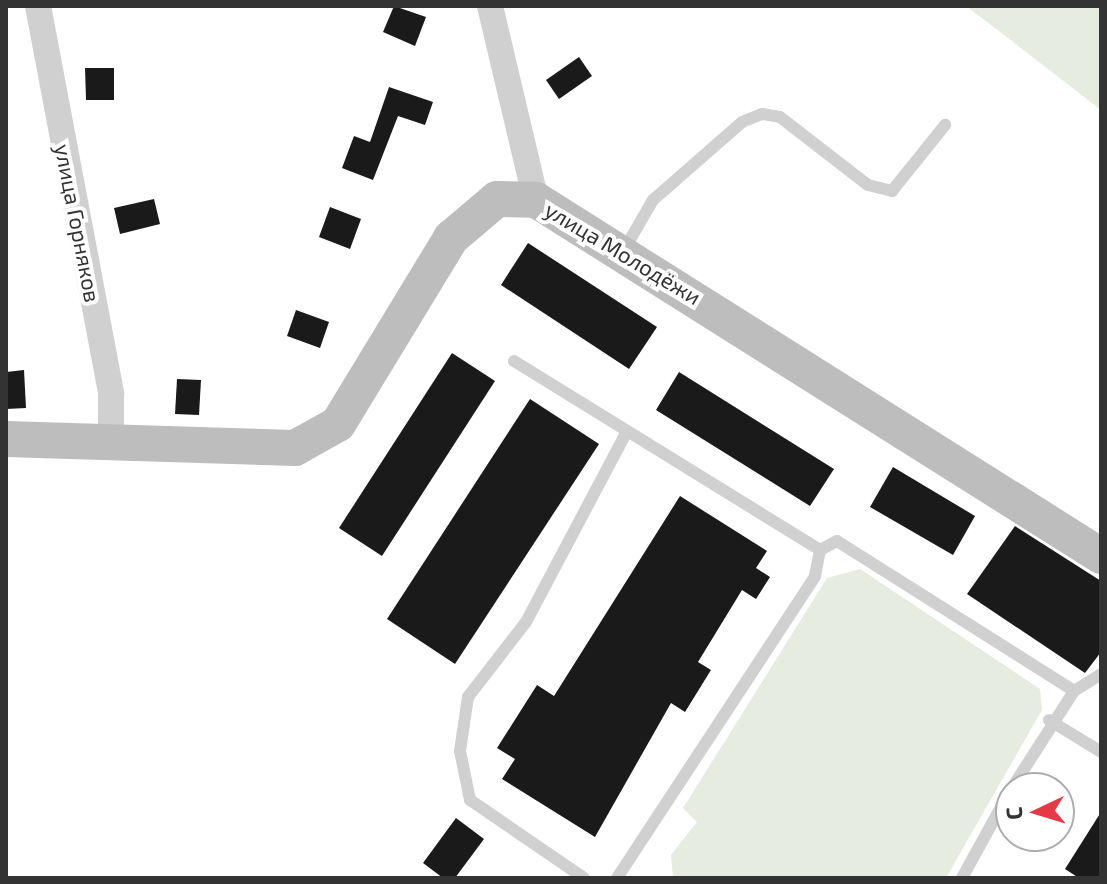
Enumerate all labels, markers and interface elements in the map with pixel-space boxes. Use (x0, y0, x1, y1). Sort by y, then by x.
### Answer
street label: улица Горняков (50, 142, 106, 304)
street label: улица Молодёжи (540, 196, 706, 310)
north arrow (995, 772, 1075, 852)
text: С (1000, 806, 1026, 821)

